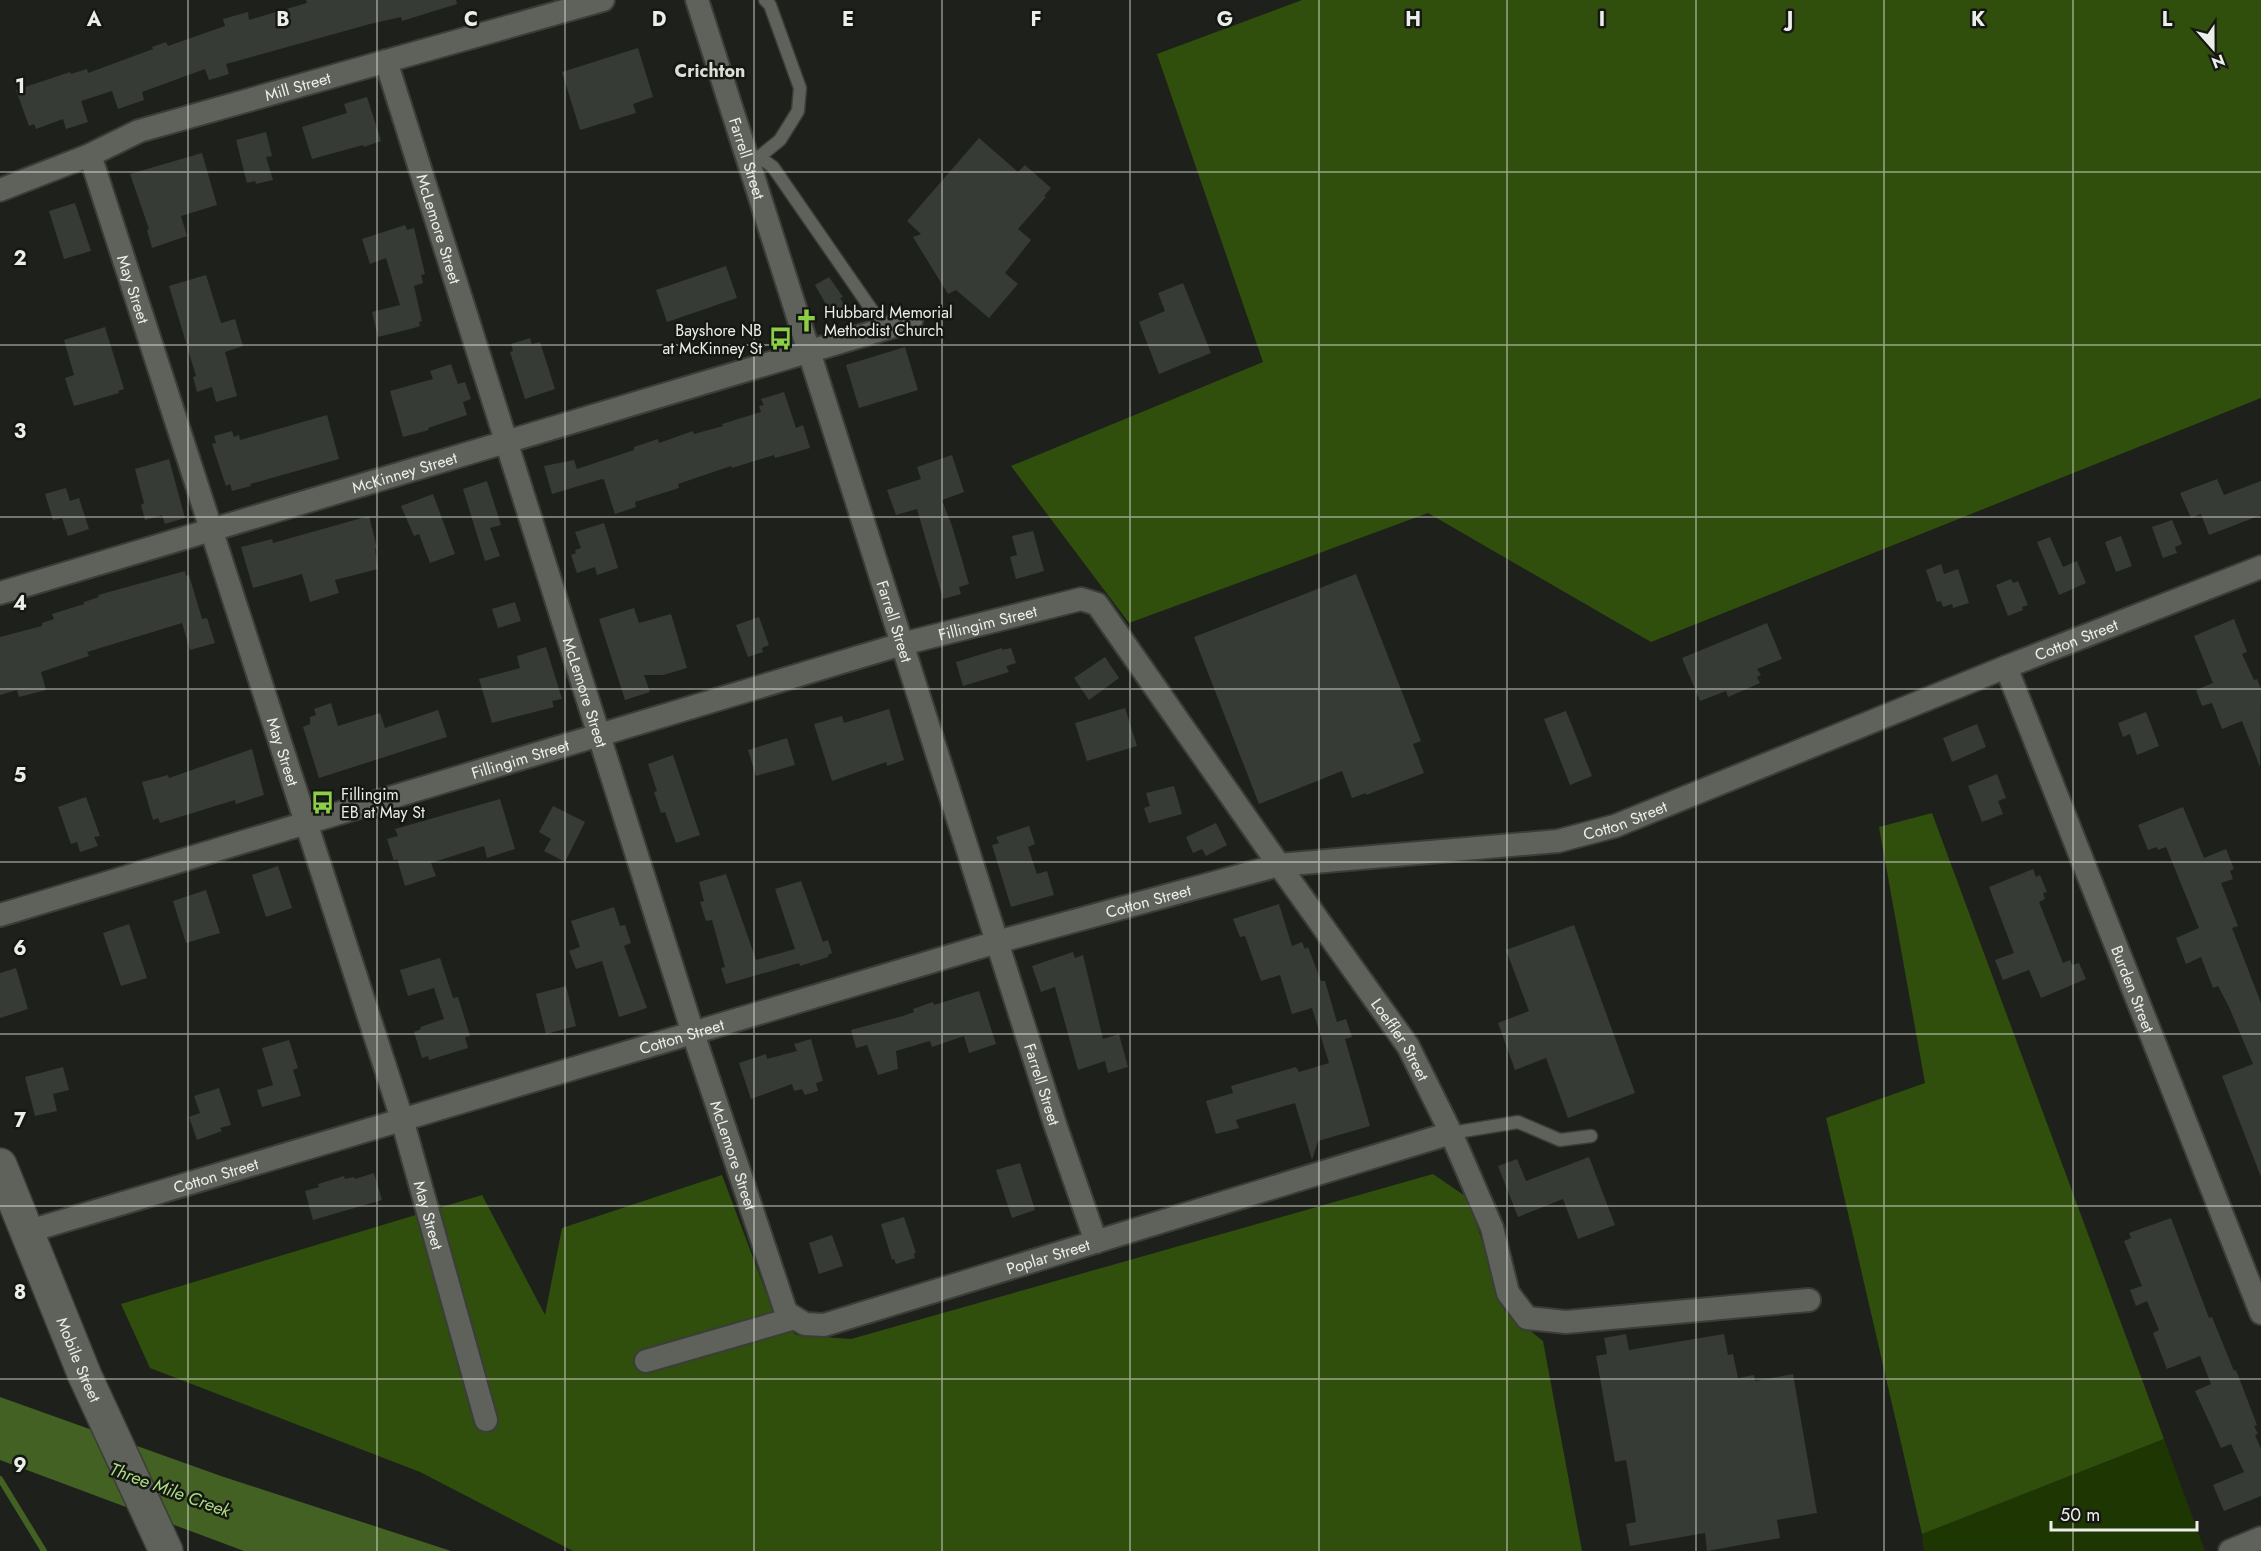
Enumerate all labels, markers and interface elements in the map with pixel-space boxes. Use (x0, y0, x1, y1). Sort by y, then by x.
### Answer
text: A (86, 5, 102, 34)
text: B (276, 5, 290, 34)
text: C (464, 5, 478, 34)
text: D (652, 5, 666, 34)
text: E (842, 5, 854, 34)
text: F (1030, 5, 1042, 34)
text: G (1217, 5, 1233, 34)
text: H (1405, 5, 1421, 34)
text: I (1599, 5, 1605, 34)
text: J (1783, 5, 1793, 34)
text: K (1971, 5, 1985, 34)
text: L (2162, 5, 2173, 34)
north arrow (2183, 18, 2243, 78)
text: N (2208, 49, 2228, 75)
district label: Crichton (675, 58, 745, 84)
street label: Mill Street (262, 66, 334, 107)
text: 1 (15, 72, 25, 101)
street label: Farrell Street (723, 115, 771, 202)
street label: McLemore Street (410, 171, 467, 287)
text: 2 (13, 244, 27, 273)
street label: May Street (111, 252, 155, 327)
place label: Hubbard Memorial Methodist Church (824, 301, 953, 342)
church icon: Hubbard Memorial Methodist Church (793, 308, 819, 334)
place label: Bayshore NB at McKinney St (663, 319, 762, 360)
bus stop icon: Bayshore NB at McKinney St (767, 326, 793, 352)
text: 3 (14, 417, 26, 446)
street label: McKinney Street (349, 446, 460, 499)
street label: Farrell Street (871, 578, 918, 665)
text: 4 (13, 589, 27, 618)
street label: Fillingim Street (936, 599, 1040, 646)
street label: Cotton Street (2031, 613, 2121, 667)
street label: McLemore Street (557, 635, 613, 750)
street label: May Street (261, 715, 304, 789)
street label: Fillingim Street (469, 734, 572, 785)
text: 5 (14, 761, 27, 790)
place label: Fillingim EB at May St (341, 783, 425, 824)
bus stop icon: Fillingim EB at May St (310, 790, 336, 816)
street label: Cotton Street (1581, 795, 1671, 846)
street label: Cotton Street (1103, 879, 1194, 924)
text: 6 (13, 934, 27, 963)
street label: Burden Street (2105, 942, 2160, 1036)
street label: Loeffler Street (1365, 994, 1434, 1085)
street label: Cotton Street (636, 1013, 727, 1060)
street label: Farrell Street (1018, 1041, 1066, 1128)
street label: McLemore Street (704, 1098, 762, 1213)
text: 7 (14, 1106, 27, 1135)
street label: Cotton Street (171, 1152, 261, 1199)
street label: May Street (408, 1178, 449, 1253)
street label: Poplar Street (1004, 1233, 1093, 1280)
text: 8 (14, 1278, 26, 1307)
street label: Mobile Street (51, 1314, 107, 1406)
text: 9 (13, 1451, 27, 1480)
water label: Three Mile Creek (106, 1456, 235, 1524)
scale bar (2051, 1494, 2196, 1532)
text: 50 m (2060, 1502, 2100, 1528)

